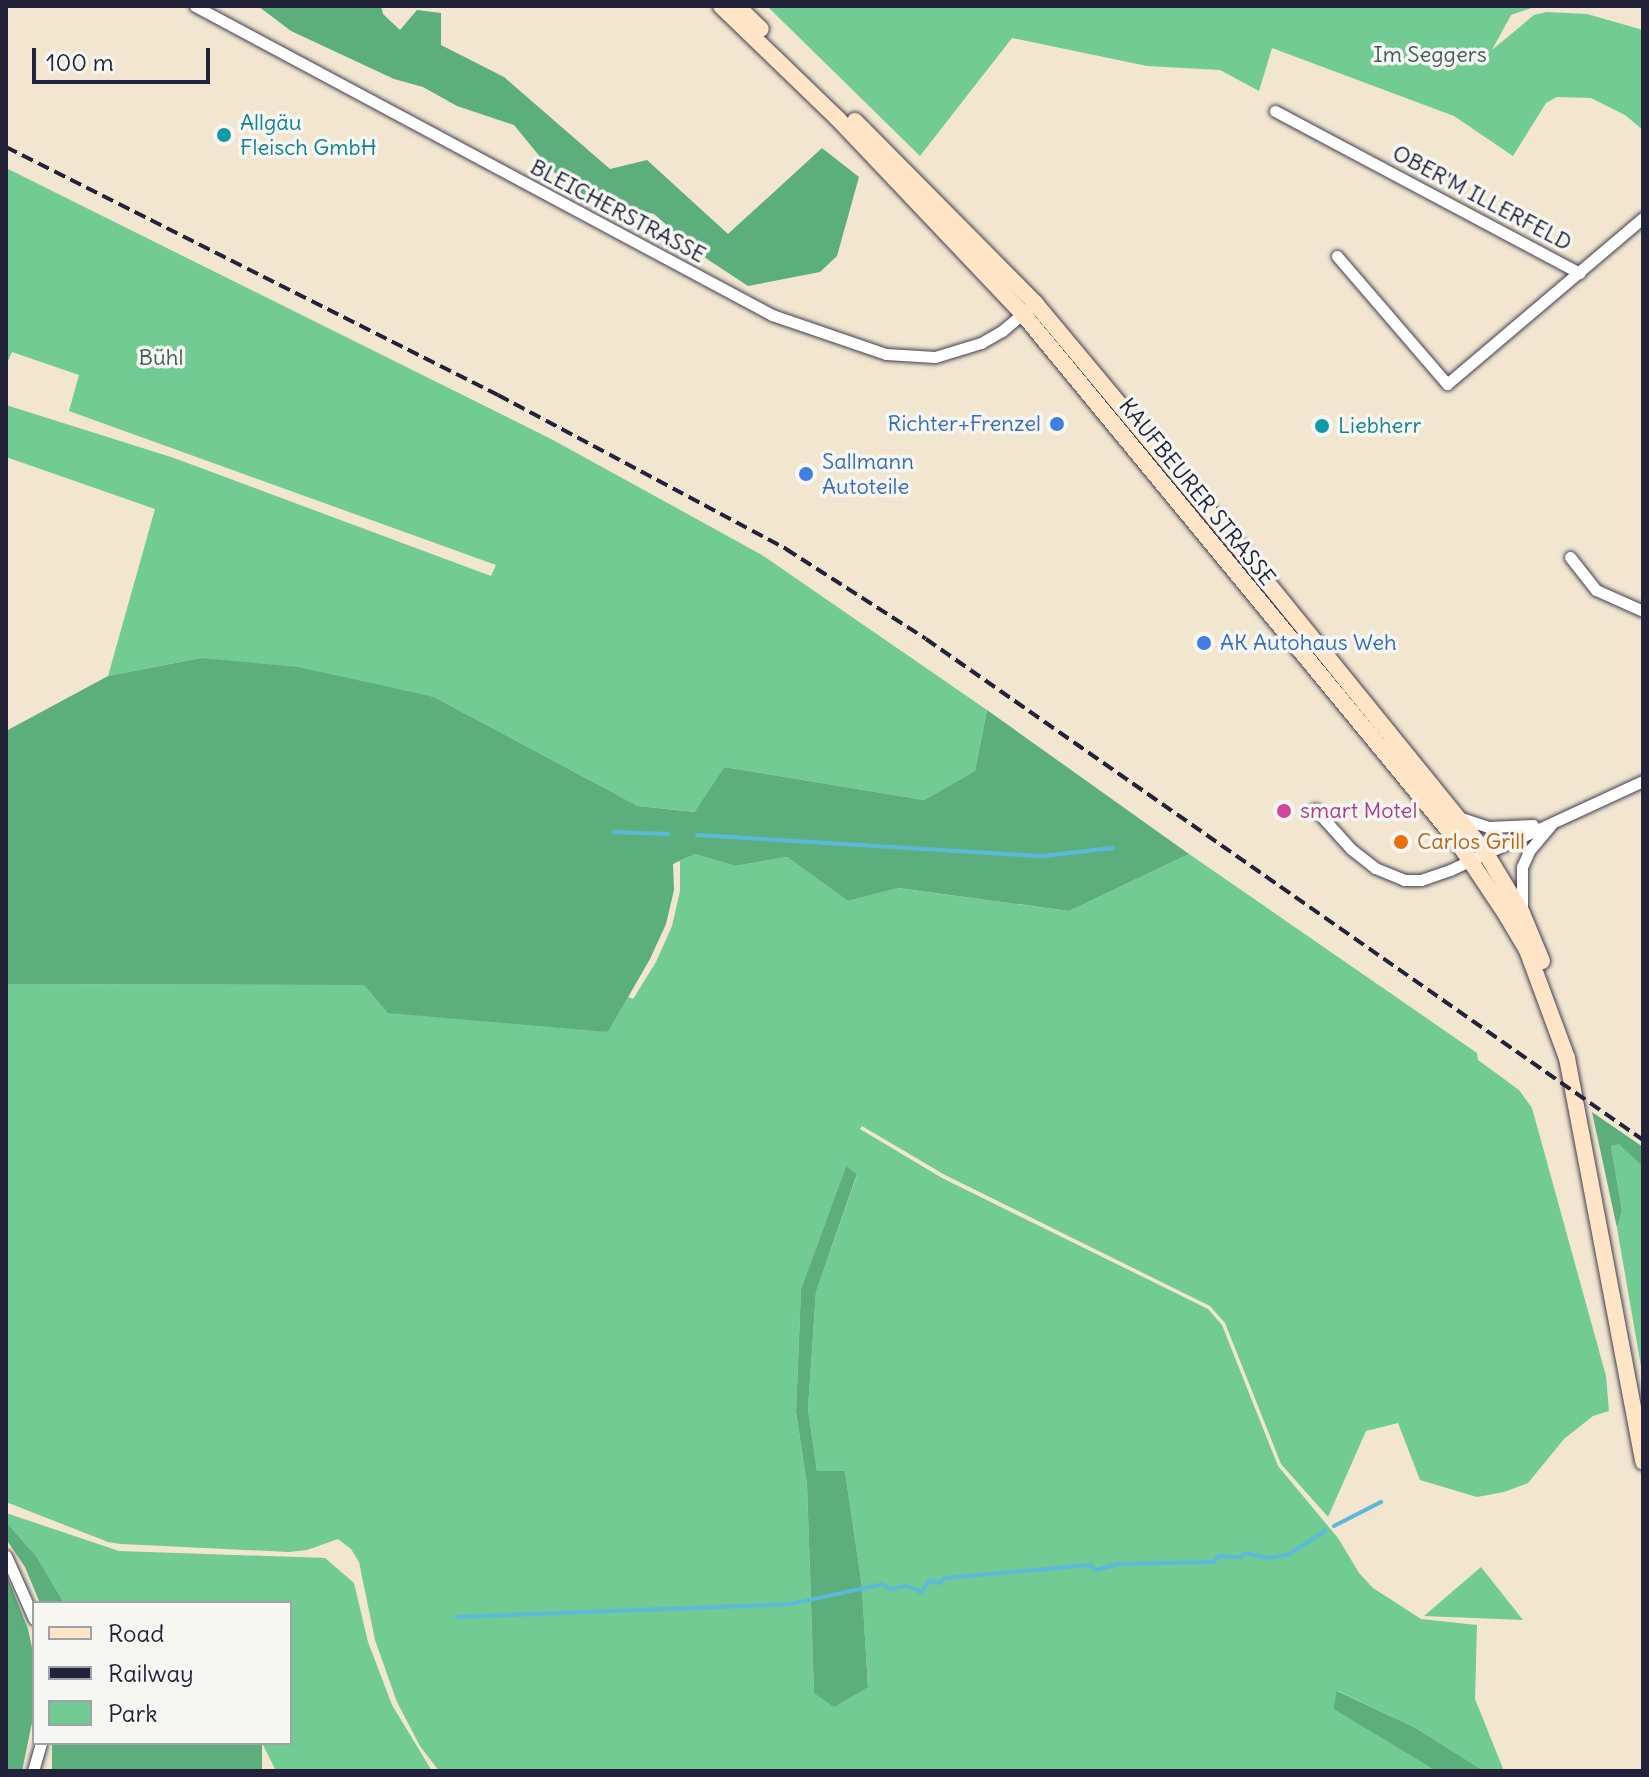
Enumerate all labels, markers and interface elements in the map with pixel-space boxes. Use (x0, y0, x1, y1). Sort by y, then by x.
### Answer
scale bar (36, 32, 214, 82)
park label: Im Seggers (1373, 42, 1487, 68)
text: 100 m (46, 47, 114, 77)
place label: Allgäu Fleisch GmbH (240, 109, 376, 160)
marker: Allgäu Fleisch GmbH (215, 126, 233, 144)
street label: OBER'M ILLERFELD (1388, 140, 1576, 256)
street label: BLEICHERSTRASSE (526, 154, 710, 268)
park label: Bühl (139, 345, 183, 371)
street label: KAUFBEURER STRASSE (1113, 393, 1281, 591)
place label: Richter+Frenzel (887, 411, 1041, 437)
place label: Liebherr (1338, 413, 1421, 439)
marker: Richter+Frenzel (1048, 415, 1066, 433)
marker: Liebherr (1313, 417, 1331, 435)
place label: Sallmann Autoteile (822, 448, 914, 500)
marker: Sallmann Autoteile (797, 465, 815, 483)
place label: AK Autohaus Weh (1220, 630, 1397, 656)
marker: AK Autohaus Weh (1195, 634, 1213, 652)
place label: smart Motel (1300, 798, 1417, 824)
marker: smart Motel (1275, 802, 1293, 820)
place label: Carlos Grill (1417, 829, 1525, 855)
marker: Carlos Grill (1392, 833, 1410, 851)
legend (32, 1601, 292, 1745)
text: Road (108, 1618, 164, 1648)
text: Railway (108, 1658, 194, 1688)
text: Park (108, 1698, 158, 1728)

